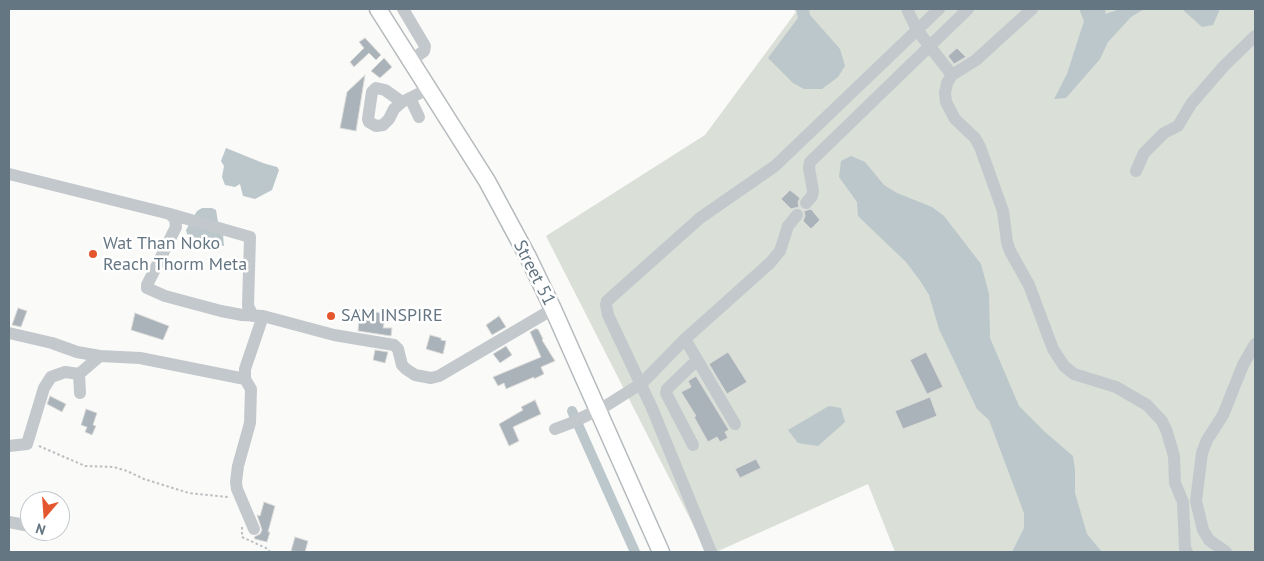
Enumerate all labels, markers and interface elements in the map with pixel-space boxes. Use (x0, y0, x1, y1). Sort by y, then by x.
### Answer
place label: Wat Than Noko Reach Thorm Meta (103, 233, 247, 276)
street label: Street 51 (508, 237, 560, 309)
marker: Wat Than Noko Reach Thorm Meta (87, 248, 99, 260)
place label: SAM INSPIRE (341, 305, 443, 327)
marker: SAM INSPIRE (325, 310, 337, 322)
north arrow (20, 491, 70, 541)
text: N (34, 519, 48, 539)

